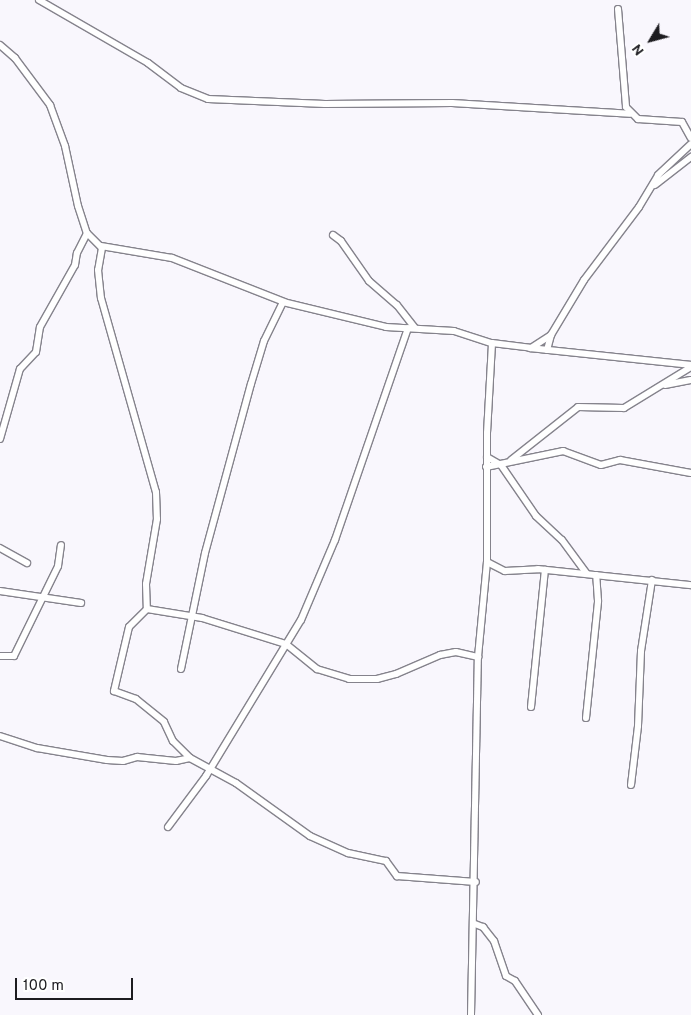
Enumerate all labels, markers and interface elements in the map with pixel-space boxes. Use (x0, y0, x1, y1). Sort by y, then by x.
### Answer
north arrow (626, 15, 676, 65)
text: N (629, 40, 648, 58)
scale bar (18, 968, 135, 1000)
text: 100 m (23, 977, 64, 996)

